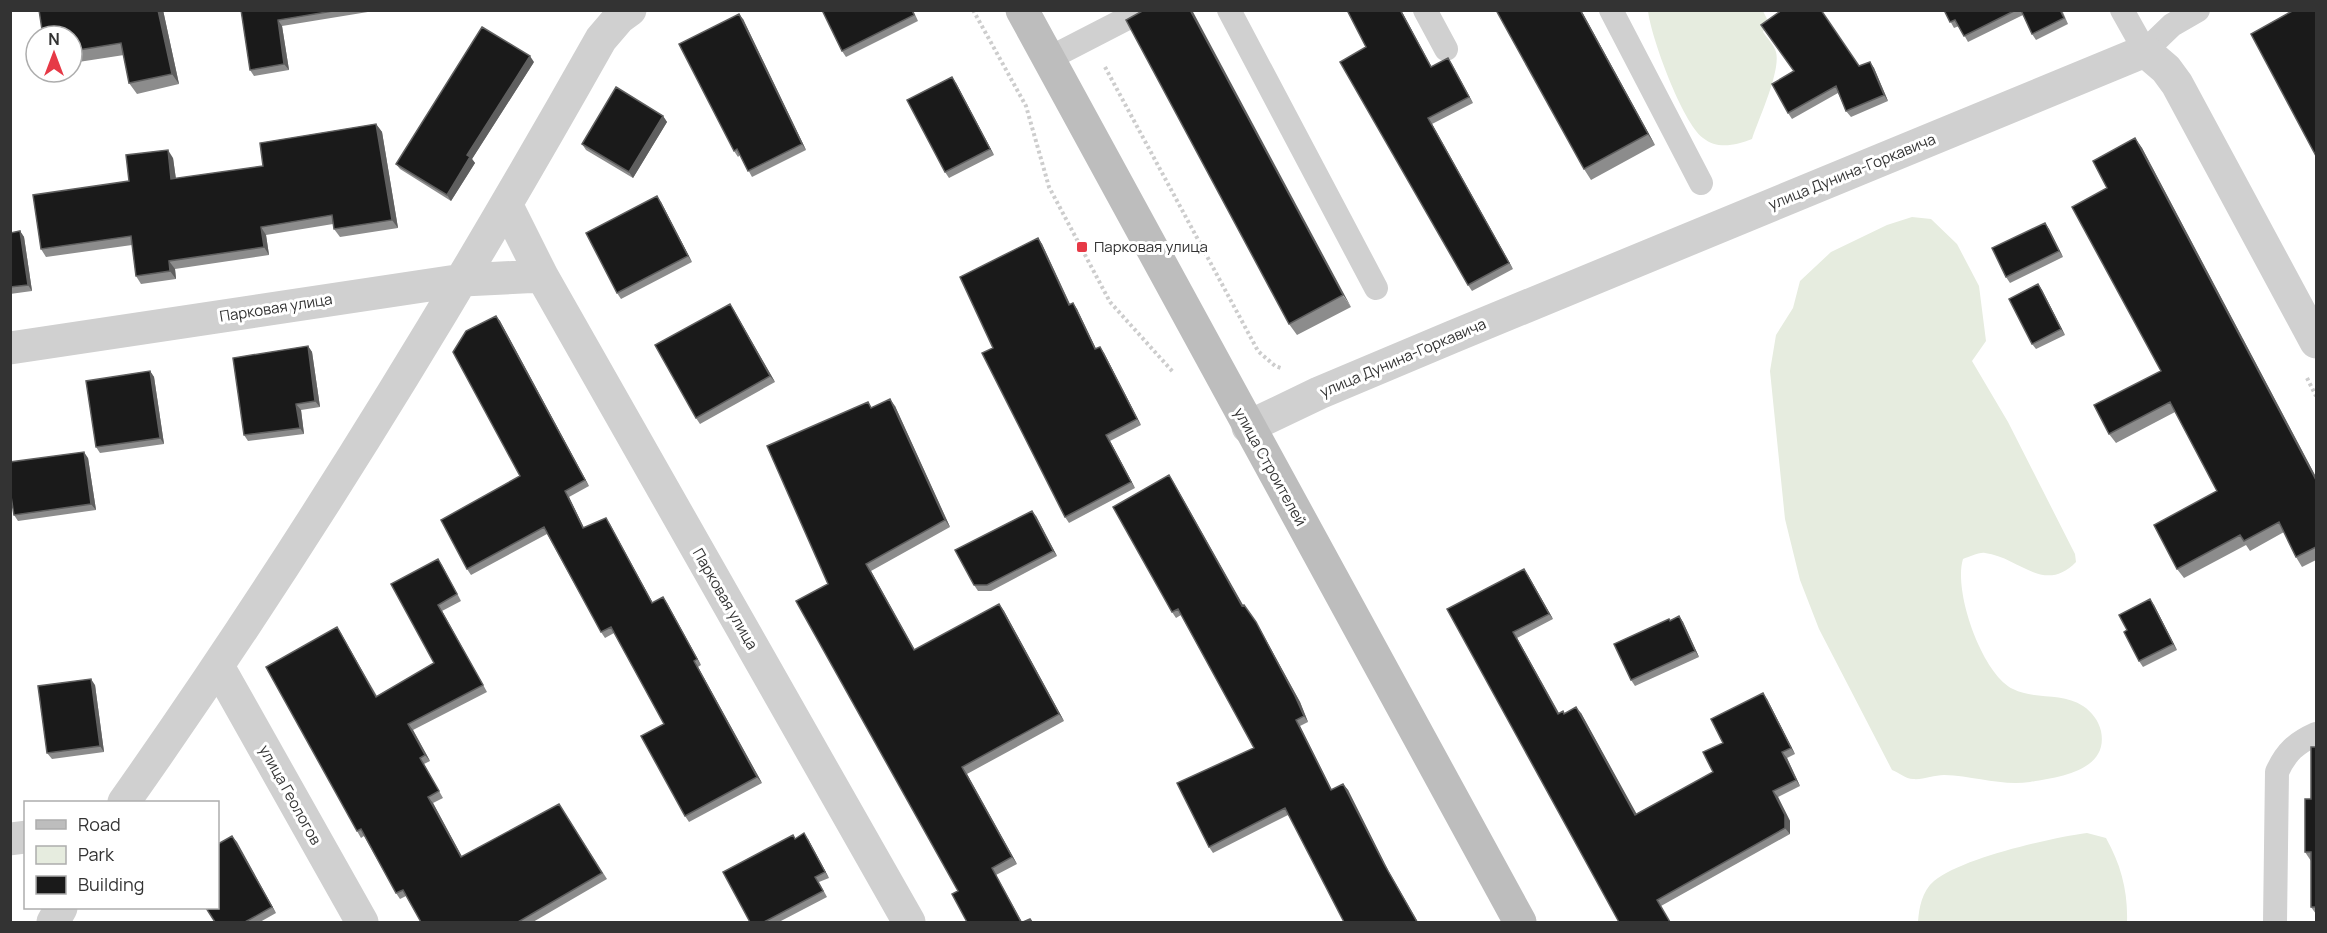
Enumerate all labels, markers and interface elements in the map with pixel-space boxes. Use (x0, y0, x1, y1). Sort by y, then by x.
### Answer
north arrow (24, 24, 84, 84)
text: N (48, 28, 60, 50)
street label: улица Дунина-Горкавича (1765, 128, 1939, 215)
place label: Парковая улица (1094, 236, 1208, 257)
marker: Парковая улица (1075, 240, 1089, 254)
street label: Парковая улица (218, 288, 334, 327)
street label: улица Дунина-Горкавича (1317, 313, 1489, 402)
street label: улица Строителей (1229, 404, 1312, 530)
street label: Парковая улица (688, 544, 763, 653)
street label: улица Геологов (254, 741, 327, 848)
legend (24, 801, 219, 909)
text: Road (78, 812, 121, 836)
text: Park (78, 842, 115, 866)
text: Building (78, 872, 144, 896)

